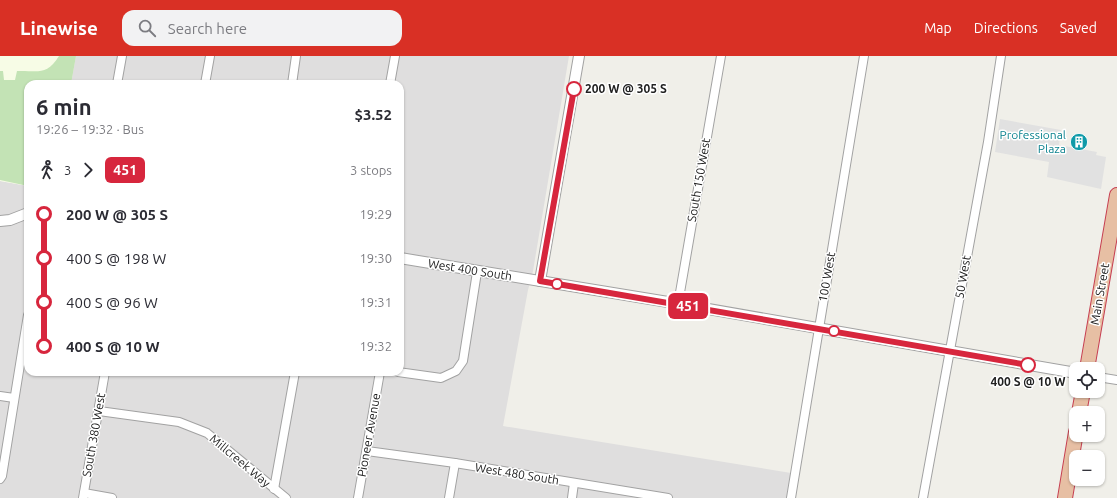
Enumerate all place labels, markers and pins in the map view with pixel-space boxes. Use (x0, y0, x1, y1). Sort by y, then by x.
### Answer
marker: 200 W @ 305 S (566, 81, 582, 97)
place label: 200 W @ 305 S (585, 82, 667, 95)
place label: Professional Plaza (1000, 128, 1066, 155)
building icon: Professional Plaza (1069, 132, 1089, 152)
unlabelled marker (551, 278, 563, 290)
unlabelled marker (828, 325, 840, 337)
marker: 400 S @ 10 W (1020, 357, 1036, 373)
place label: 400 S @ 10 W (991, 375, 1066, 388)

